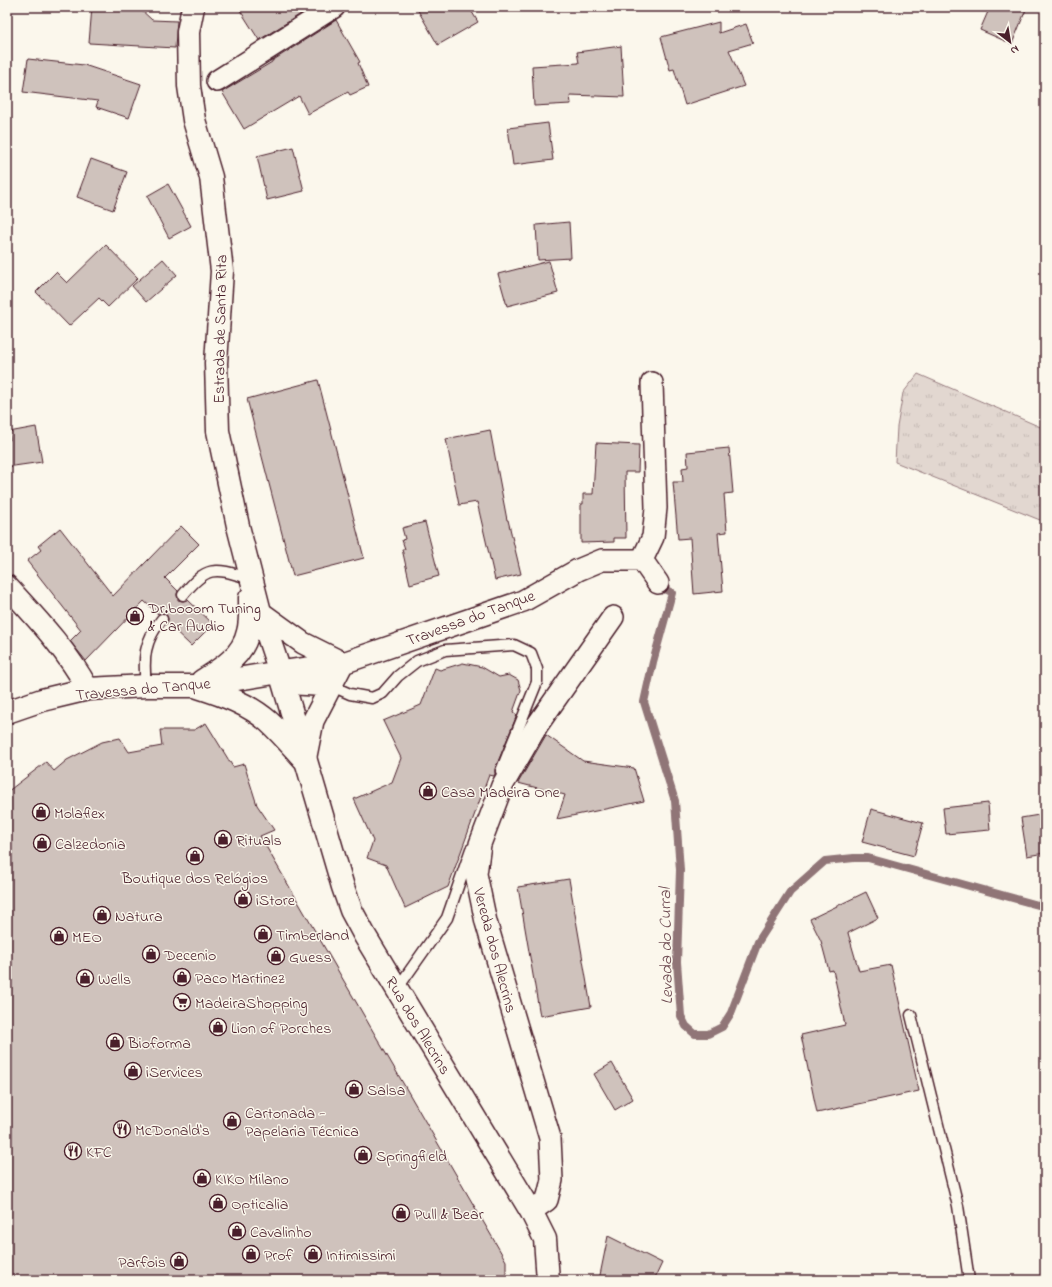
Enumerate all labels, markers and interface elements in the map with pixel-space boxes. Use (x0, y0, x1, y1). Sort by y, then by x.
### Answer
north arrow (990, 22, 1030, 62)
text: N (1007, 41, 1022, 58)
street label: Estrada de Santa Rita (208, 254, 234, 404)
street label: Travessa do Tanque (403, 584, 539, 653)
place label: Dr.booom Tuning & Car Audio (147, 597, 261, 639)
shop icon: Dr.booom Tuning & Car Audio (125, 606, 145, 626)
street label: Travessa do Tanque (75, 672, 213, 708)
shop icon: Casa Madeira One (418, 781, 438, 801)
place label: Casa Madeira One (441, 781, 561, 805)
shop icon: Molaflex (31, 802, 51, 822)
place label: Molaflex (54, 802, 105, 826)
shop icon: Rituals (213, 829, 233, 849)
place label: Rituals (236, 829, 282, 853)
shop icon: Calzedonia (32, 833, 52, 853)
place label: Calzedonia (55, 833, 126, 857)
shop icon: Boutique dos Relógios (185, 846, 205, 866)
place label: Boutique dos Relógios (121, 867, 268, 891)
street label: Vereda dos Alecrins (466, 884, 522, 1016)
water label: Levada do Curral (653, 885, 680, 1005)
shop icon: iStore (233, 889, 253, 909)
place label: iStore (256, 889, 296, 913)
shop icon: Natura (92, 905, 112, 925)
place label: Natura (115, 905, 163, 929)
shop icon: Timberland (253, 924, 273, 944)
place label: Timberland (276, 924, 349, 948)
shop icon: MEO (49, 926, 69, 946)
place label: MEO (72, 926, 102, 950)
shop icon: Decenio (141, 944, 161, 964)
place label: Decenio (163, 944, 216, 968)
shop icon: Guess (266, 946, 286, 966)
place label: Guess (289, 946, 332, 970)
shop icon: Paco Martinez (172, 967, 192, 987)
place label: Paco Martinez (195, 967, 285, 991)
shop icon: Wells (75, 968, 95, 988)
place label: Wells (98, 968, 131, 992)
street label: Rua dos Alecrins (378, 972, 456, 1080)
supermarket icon: MadeiraShopping (172, 992, 192, 1012)
place label: MadeiraShopping (195, 992, 308, 1016)
shop icon: Lion of Porches (208, 1017, 228, 1037)
place label: Lion of Porches (231, 1017, 331, 1041)
shop icon: Bioforma (105, 1032, 125, 1052)
place label: Bioforma (127, 1032, 191, 1056)
shop icon: iServices (123, 1061, 143, 1081)
place label: iServices (146, 1061, 203, 1085)
shop icon: Salsa (344, 1079, 364, 1099)
place label: Salsa (367, 1079, 405, 1103)
place label: Cartonada - Papelaria Técnica (245, 1102, 359, 1144)
shop icon: Cartonada - Papelaria Técnica (222, 1111, 242, 1131)
restaurant icon: McDonald's (112, 1119, 132, 1139)
place label: McDonald's (135, 1119, 210, 1143)
restaurant icon: KFC (63, 1141, 83, 1161)
place label: KFC (86, 1141, 112, 1165)
shop icon: Springfield (353, 1145, 373, 1165)
place label: Springfield (376, 1145, 447, 1169)
shop icon: KIKO Milano (192, 1168, 212, 1188)
place label: KIKO Milano (215, 1168, 289, 1192)
shop icon: Opticalia (208, 1193, 228, 1213)
place label: Opticalia (231, 1193, 288, 1217)
shop icon: Pull & Bear (391, 1203, 411, 1223)
place label: Pull & Bear (414, 1203, 484, 1227)
shop icon: Cavalinho (227, 1221, 247, 1241)
place label: Cavalinho (250, 1221, 312, 1245)
shop icon: Prof (241, 1244, 261, 1264)
place label: Prof (264, 1244, 294, 1268)
shop icon: Intimissimi (303, 1244, 323, 1264)
place label: Intimissimi (326, 1244, 396, 1268)
place label: Parfois (118, 1251, 166, 1275)
shop icon: Parfois (169, 1251, 189, 1271)

